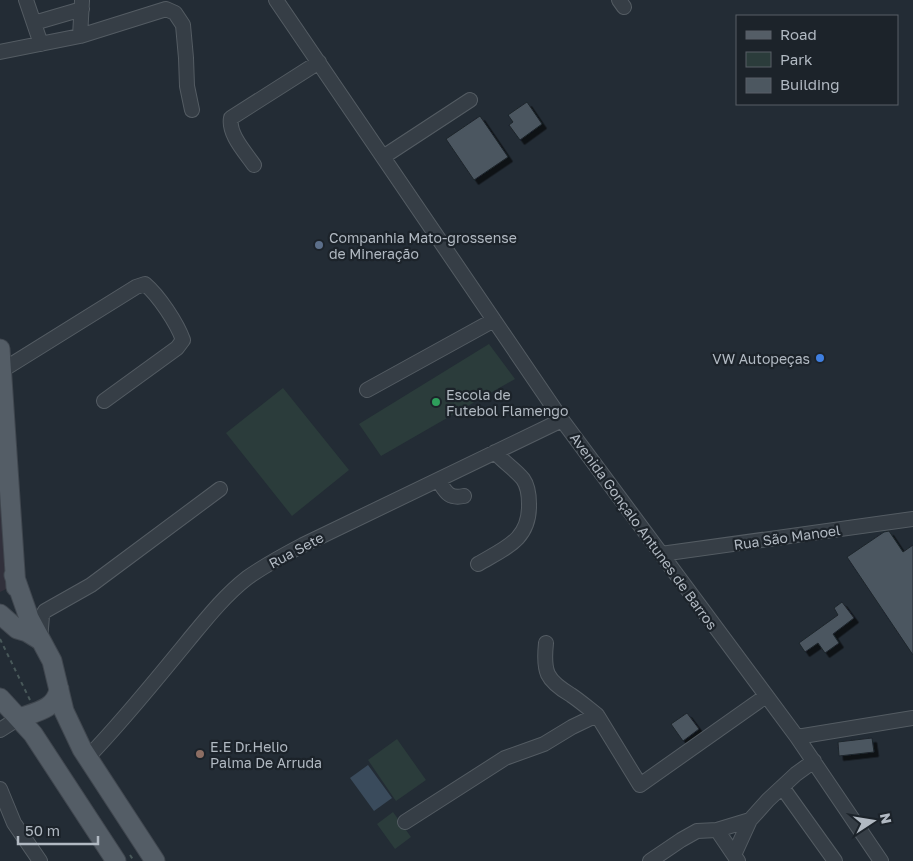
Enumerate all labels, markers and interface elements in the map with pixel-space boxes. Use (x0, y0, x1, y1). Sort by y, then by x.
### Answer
legend (736, 15, 898, 105)
text: Road (780, 25, 817, 43)
text: Park (780, 50, 813, 68)
text: Building (780, 75, 840, 93)
place label: Companhia Mato-grossense de Mineração (329, 229, 517, 262)
marker: Companhia Mato-grossense de Mineração (313, 239, 325, 251)
place label: VW Autopeças (712, 350, 810, 367)
marker: VW Autopeças (814, 352, 826, 364)
place label: Escola de Futebol Flamengo (446, 386, 568, 419)
marker: Escola de Futebol Flamengo (430, 396, 442, 408)
street label: Avenida Gonçalo Antunes de Barros (567, 429, 721, 633)
street label: Rua São Manoel (733, 521, 841, 553)
street label: Rua Sete (266, 528, 326, 572)
place label: E.E Dr.Helio Palma De Arruda (210, 738, 322, 771)
marker: E.E Dr.Helio Palma De Arruda (194, 748, 206, 760)
north arrow (848, 796, 898, 846)
text: N (877, 811, 896, 825)
scale bar (18, 814, 98, 846)
text: 50 m (25, 821, 60, 839)

